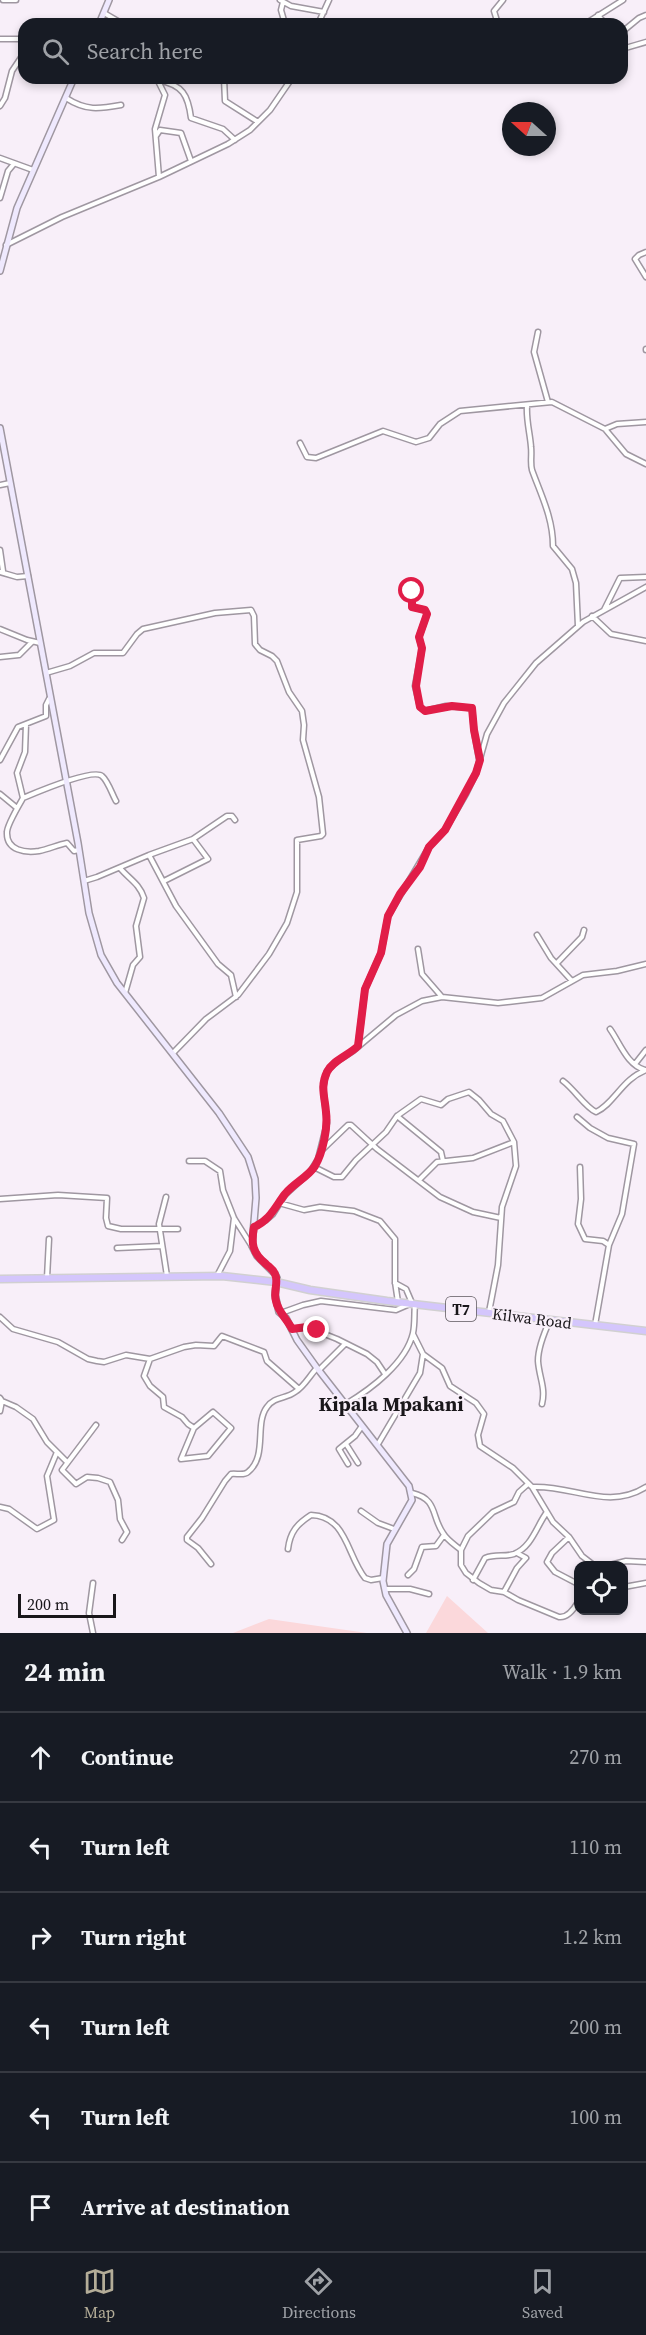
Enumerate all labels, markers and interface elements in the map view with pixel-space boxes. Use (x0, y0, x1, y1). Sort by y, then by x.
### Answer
search box (18, 18, 628, 84)
icon: search (39, 35, 72, 68)
text: Search here (87, 36, 203, 66)
north arrow (502, 102, 556, 156)
route start (398, 577, 424, 603)
road number: T7 (446, 1297, 476, 1321)
street label: Kilwa Road (491, 1302, 573, 1334)
route end (303, 1316, 329, 1342)
district label: Kipala Mpakani (318, 1390, 464, 1418)
map controls (574, 1561, 628, 1615)
button: locate (574, 1561, 628, 1615)
scale bar (18, 1591, 116, 1618)
text: 200 m (27, 1593, 69, 1615)
text: 24 min (24, 1654, 106, 1690)
text: Walk · 1.9 km (502, 1658, 622, 1686)
icon: ahead (24, 1741, 57, 1774)
text: Continue (81, 1742, 174, 1772)
text: 270 m (569, 1743, 622, 1771)
icon: left (24, 1831, 57, 1864)
text: Turn left (81, 1832, 169, 1862)
text: 110 m (569, 1833, 622, 1861)
icon: right (24, 1921, 57, 1954)
text: Turn right (81, 1922, 186, 1952)
text: 1.2 km (562, 1923, 622, 1951)
icon: left (24, 2011, 57, 2044)
text: Turn left (81, 2012, 169, 2042)
text: 200 m (569, 2013, 622, 2041)
icon: left (24, 2101, 57, 2134)
text: Turn left (81, 2102, 169, 2132)
text: 100 m (569, 2103, 622, 2131)
icon: arrive (24, 2191, 57, 2224)
text: Arrive at destination (81, 2192, 290, 2222)
tab: Map (83, 2265, 116, 2323)
tab: Directions (282, 2265, 356, 2323)
tab: Saved (522, 2265, 563, 2323)

